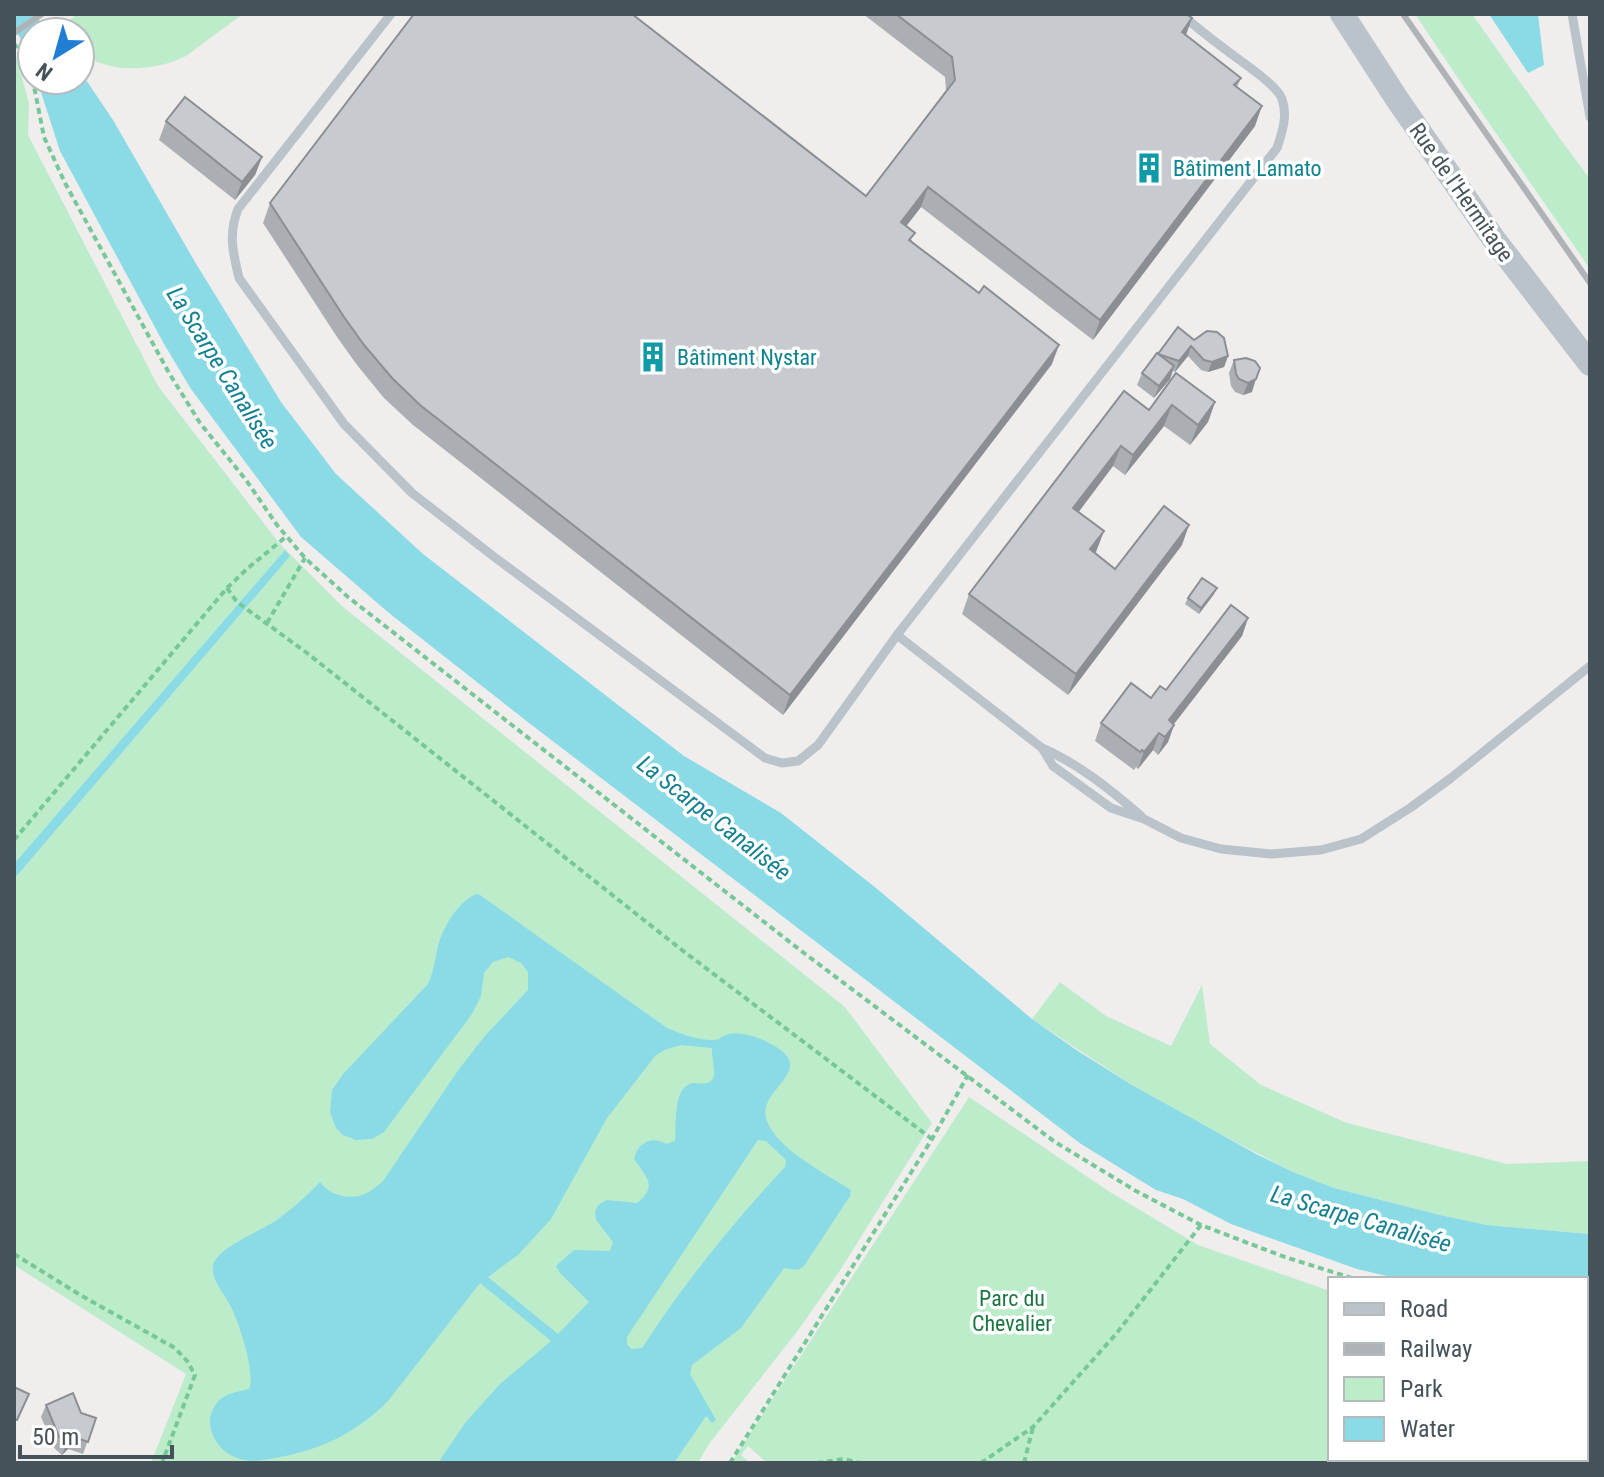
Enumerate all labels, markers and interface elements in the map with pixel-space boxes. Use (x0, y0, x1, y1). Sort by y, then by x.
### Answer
north arrow (16, 16, 96, 96)
text: N (31, 58, 57, 86)
street label: Rue de l'Hermitage (1405, 118, 1519, 266)
building icon: Bâtiment Lamato (1132, 151, 1166, 185)
place label: Bâtiment Lamato (1173, 156, 1322, 181)
water label: La Scarpe Canalisée (161, 281, 283, 455)
building icon: Bâtiment Nystar (636, 340, 670, 374)
place label: Bâtiment Nystar (677, 345, 817, 370)
water label: La Scarpe Canalisée (632, 750, 796, 887)
water label: La Scarpe Canalisée (1267, 1180, 1455, 1258)
legend (1328, 1277, 1588, 1461)
park label: Parc du Chevalier (972, 1286, 1052, 1336)
text: Road (1400, 1295, 1448, 1323)
text: Railway (1400, 1335, 1472, 1363)
text: Park (1400, 1375, 1443, 1403)
scale bar (20, 1409, 172, 1459)
text: Water (1400, 1415, 1455, 1443)
text: 50 m (32, 1423, 79, 1451)

